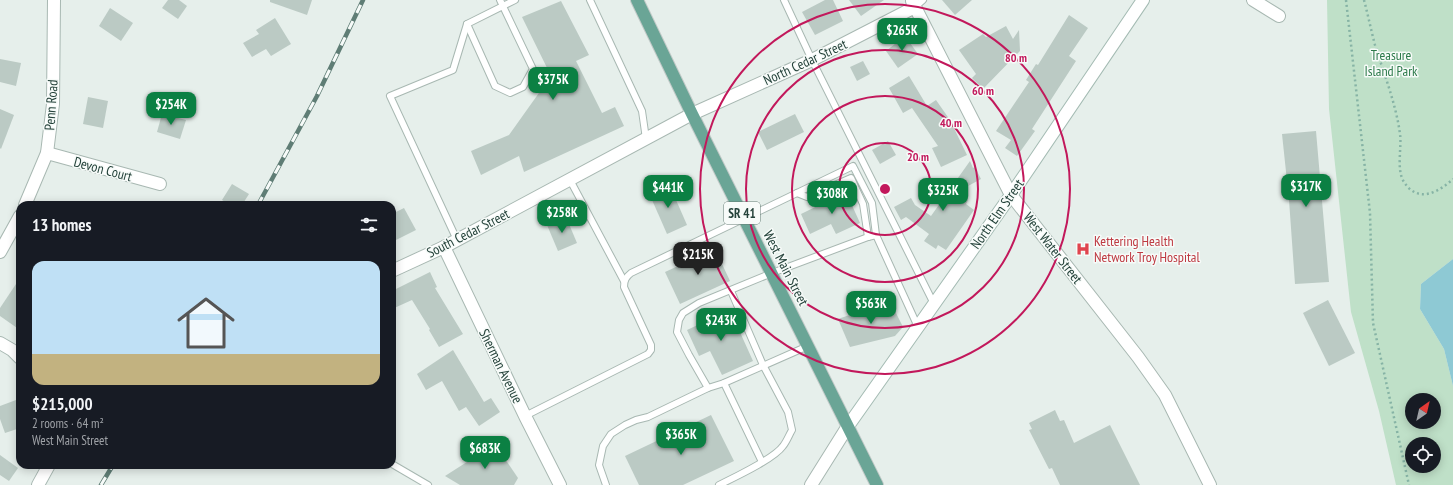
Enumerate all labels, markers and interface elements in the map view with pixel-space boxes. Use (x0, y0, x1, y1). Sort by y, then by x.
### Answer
pin: $265K (874, 18, 930, 52)
text: $265K (886, 22, 918, 39)
street label: North Cedar Street (760, 35, 850, 89)
park label: Treasure Island Park (1365, 46, 1418, 80)
text: 80 m (1005, 50, 1027, 65)
pin: $375K (525, 67, 581, 101)
text: $375K (537, 71, 569, 88)
street label: Penn Road (40, 79, 62, 131)
text: 60 m (972, 83, 994, 98)
pin: $254K (143, 92, 199, 126)
text: $254K (155, 96, 187, 113)
text: 40 m (940, 115, 962, 130)
text: 20 m (907, 149, 929, 164)
street label: Devon Court (72, 153, 134, 185)
pin: $317K (1278, 174, 1334, 208)
pin: $441K (640, 175, 696, 209)
street label: North Elm Street (966, 176, 1028, 252)
pin: $325K (915, 178, 971, 212)
text: $317K (1290, 178, 1322, 195)
text: $441K (652, 179, 684, 196)
pin: $308K (804, 181, 860, 215)
centre of rings (878, 182, 892, 196)
text: $325K (927, 182, 959, 199)
text: $308K (816, 185, 848, 202)
pin: $258K (534, 200, 590, 234)
road number: SR 41 (724, 202, 760, 224)
street label: South Cedar Street (424, 204, 512, 262)
text: $258K (546, 204, 578, 221)
street label: West Water Street (1019, 209, 1087, 287)
text: 13 homes (32, 214, 91, 236)
icon: filters (358, 214, 380, 236)
street label: West Main Street (759, 227, 813, 309)
place label: Kettering Health Network Troy Hospital (1094, 232, 1200, 266)
hospital icon: Kettering Health Network Troy Hospital (1075, 241, 1091, 257)
pin: $215K (670, 242, 726, 276)
text: $215K (682, 246, 714, 263)
icon: home (170, 287, 242, 359)
pin: $563K (843, 291, 899, 325)
text: $563K (855, 295, 887, 312)
pin: $243K (693, 308, 749, 342)
text: $243K (705, 312, 737, 329)
street label: Sherman Avenue (475, 326, 527, 406)
text: $215,000 (32, 393, 93, 415)
north arrow (1405, 393, 1441, 429)
map controls (1405, 393, 1441, 473)
text: 2 rooms · 64 m² (32, 415, 104, 432)
pin: $365K (653, 422, 709, 456)
text: $365K (665, 426, 697, 443)
text: West Main Street (32, 432, 108, 449)
pin: $683K (457, 436, 513, 470)
button: locate (1405, 437, 1441, 473)
text: $683K (469, 440, 501, 457)

